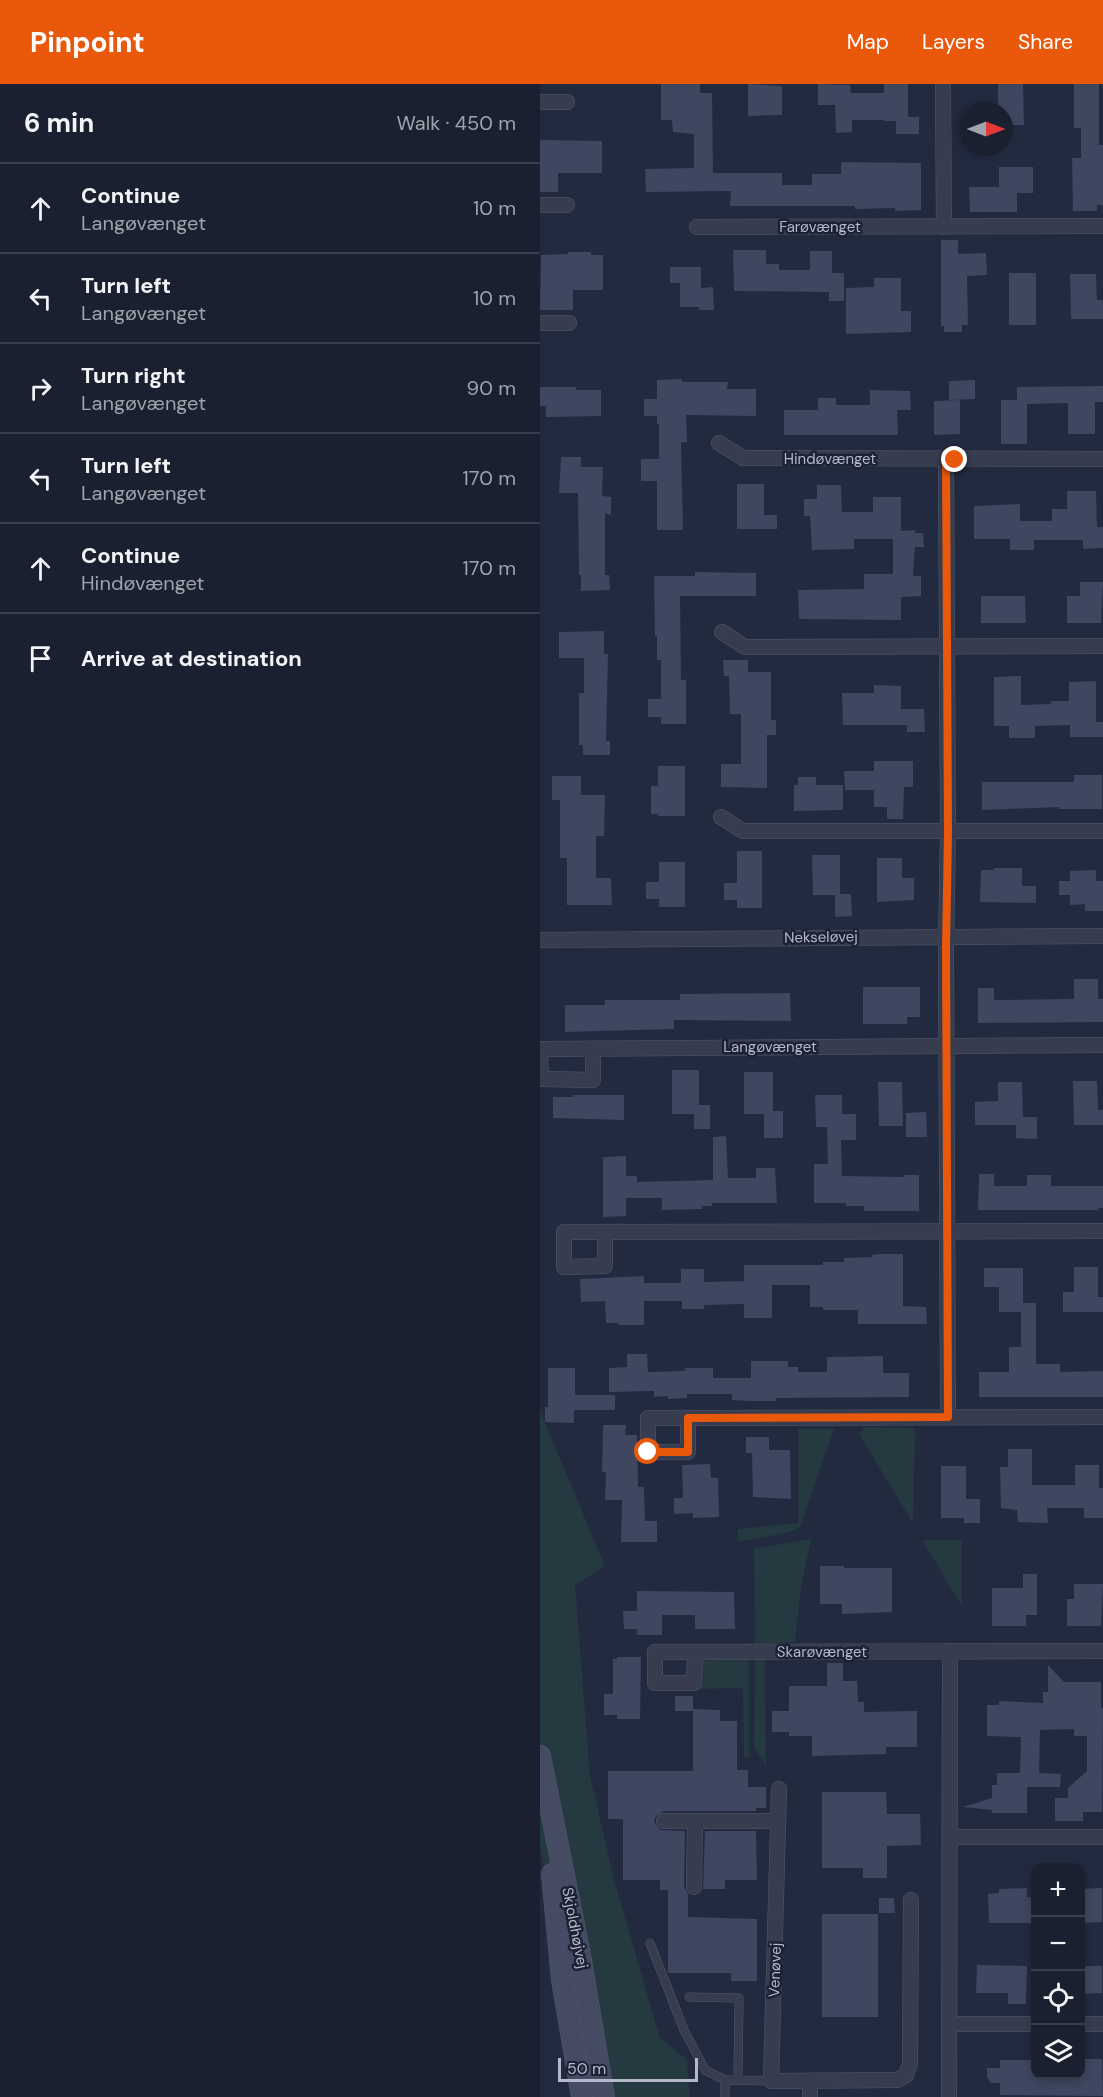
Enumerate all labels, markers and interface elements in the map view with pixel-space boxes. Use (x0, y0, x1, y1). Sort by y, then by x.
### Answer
text: Pinpoint (30, 24, 145, 61)
text: Map (847, 28, 889, 56)
text: Layers (922, 28, 985, 56)
text: Share (1018, 28, 1073, 56)
north arrow (959, 102, 1013, 156)
text: 6 min (24, 106, 94, 140)
text: Walk · 450 m (396, 110, 516, 136)
text: Continue (81, 181, 180, 210)
icon: ahead (24, 192, 57, 225)
text: 10 m (473, 195, 516, 221)
text: Langøvænget (81, 210, 206, 236)
street label: Farøvænget (779, 217, 861, 237)
text: Turn left (81, 271, 171, 300)
icon: left (24, 282, 57, 315)
text: 10 m (473, 285, 516, 311)
text: Langøvænget (81, 300, 206, 326)
text: Turn right (81, 361, 186, 390)
icon: right (24, 372, 57, 405)
text: 90 m (467, 375, 516, 401)
text: Langøvænget (81, 390, 206, 416)
route end (941, 446, 967, 472)
street label: Hindøvænget (784, 449, 876, 469)
text: Turn left (81, 451, 171, 480)
icon: left (24, 462, 57, 495)
text: 170 m (463, 465, 516, 491)
text: Langøvænget (81, 480, 206, 506)
text: Continue (81, 541, 180, 570)
icon: ahead (24, 552, 57, 585)
text: 170 m (463, 555, 516, 581)
text: Hindøvænget (81, 570, 204, 596)
icon: arrive (24, 642, 57, 675)
text: Arrive at destination (81, 644, 302, 673)
street label: Nekseløvej (784, 926, 858, 948)
street label: Langøvænget (723, 1037, 817, 1057)
route start (634, 1438, 660, 1464)
street label: Skarøvænget (777, 1642, 867, 1662)
map controls (1031, 1863, 1085, 2079)
button: + (1031, 1863, 1085, 1917)
street label: Skjoldhøjvej (557, 1886, 593, 1970)
button: − (1031, 1917, 1085, 1971)
street label: Venøvej (764, 1942, 786, 1998)
button: locate (1031, 1971, 1085, 2025)
button: layers (1031, 2025, 1085, 2079)
scale bar (558, 2055, 698, 2082)
text: 50 m (567, 2058, 606, 2079)

